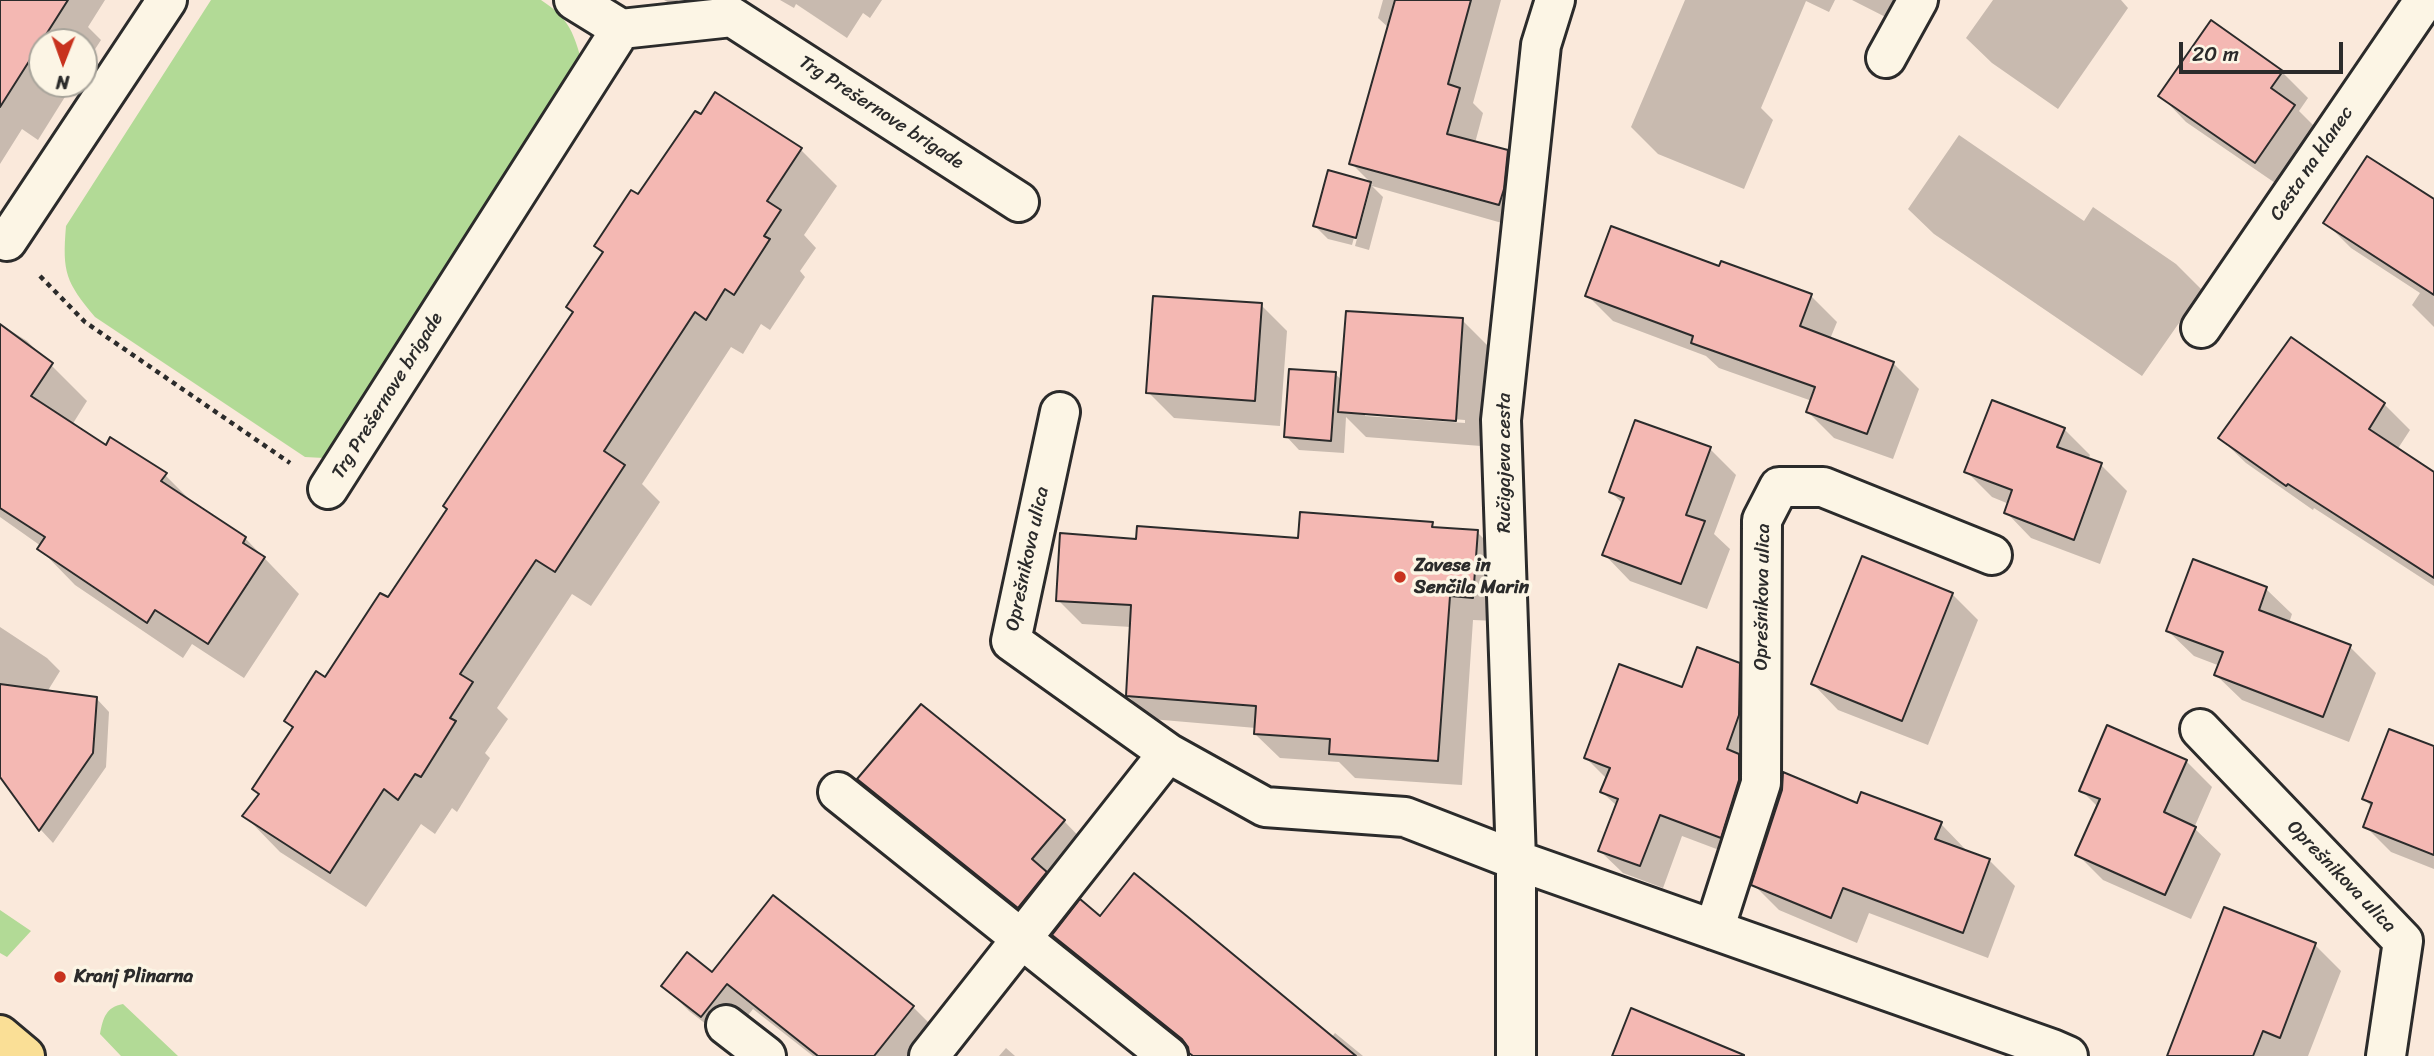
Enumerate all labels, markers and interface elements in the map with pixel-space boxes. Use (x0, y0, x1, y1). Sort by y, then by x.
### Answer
north arrow (28, 28, 98, 98)
scale bar (2182, 28, 2346, 72)
text: 20 m (2192, 35, 2239, 73)
street label: Trg Prešernove brigade (794, 51, 968, 175)
text: N (56, 66, 70, 99)
street label: Cesta na klanec (2266, 103, 2358, 225)
street label: Trg Prešernove brigade (328, 309, 448, 483)
street label: Ručigajeva cesta (1494, 393, 1516, 533)
street label: Oprešnikova ulica (1002, 485, 1054, 633)
street label: Oprešnikova ulica (1750, 523, 1776, 671)
place label: Zavese in Senčila Marin (1414, 555, 1529, 599)
marker: Zavese in Senčila Marin (1392, 569, 1408, 585)
street label: Oprešnikova ulica (2282, 816, 2400, 938)
place label: Kranj Plinarna (74, 966, 193, 988)
marker: Kranj Plinarna (52, 969, 68, 985)

